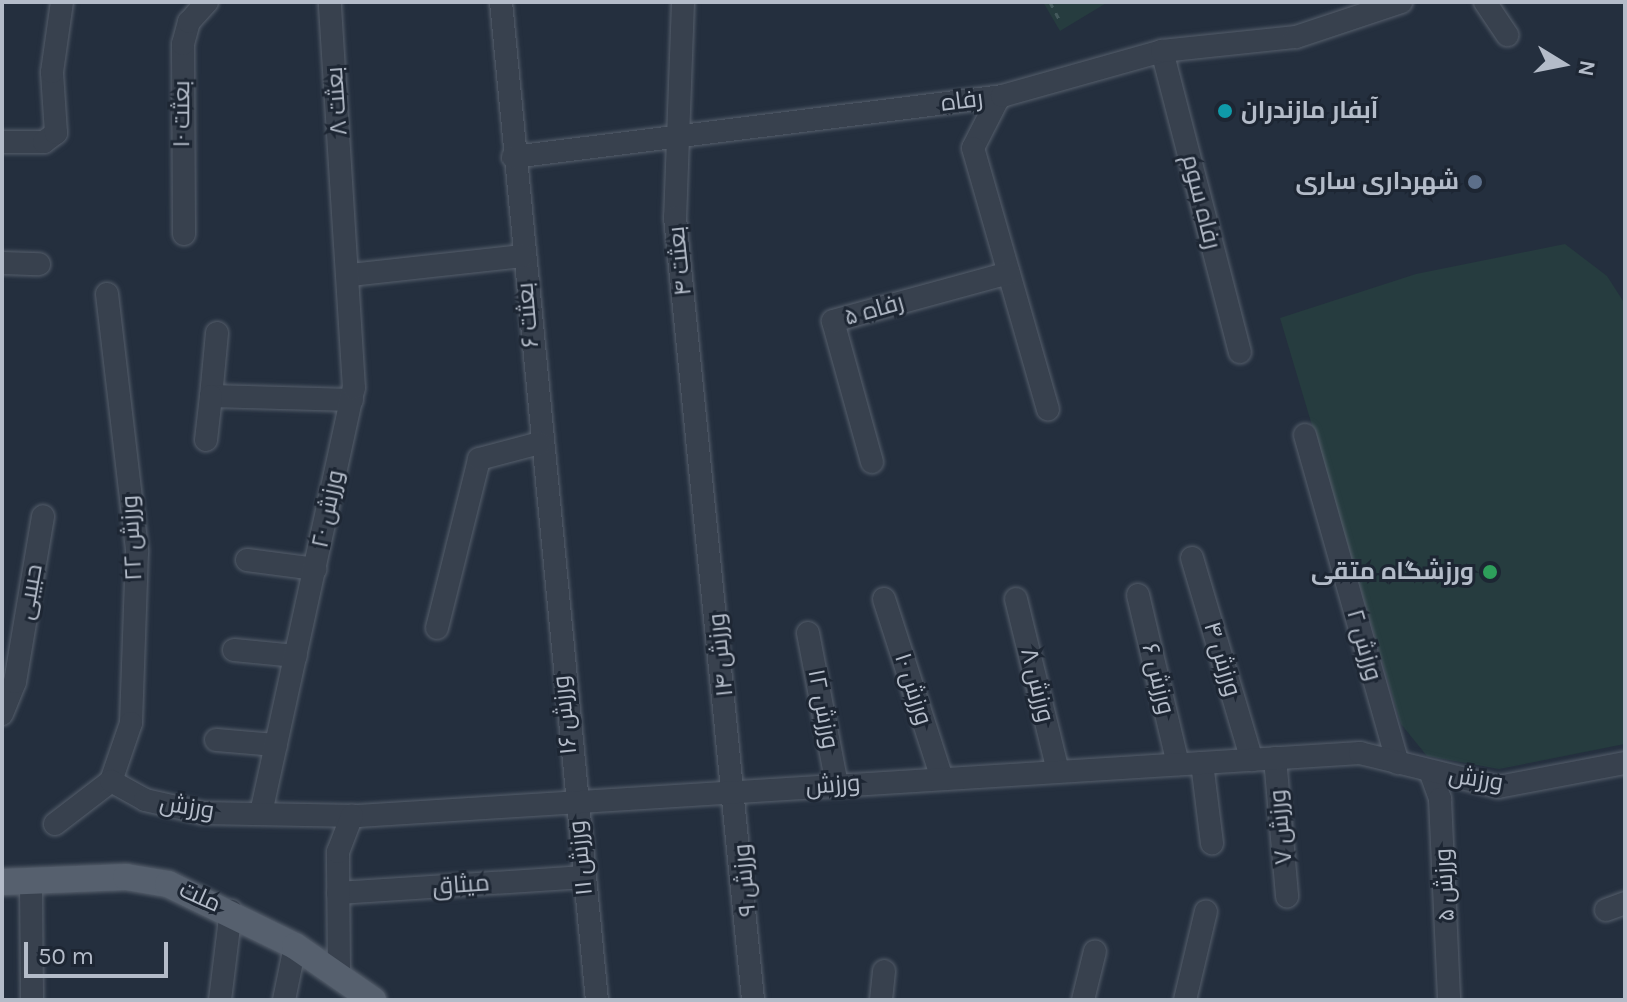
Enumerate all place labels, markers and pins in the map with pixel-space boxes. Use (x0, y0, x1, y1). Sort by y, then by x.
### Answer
place label: آبفار مازندران (1241, 97, 1378, 125)
marker: آبفار مازندران (1216, 102, 1234, 120)
place label: شهرداری ساری (1296, 168, 1459, 196)
marker: شهرداری ساری (1466, 173, 1484, 191)
place label: ورزشگاه متقی (1311, 558, 1474, 586)
marker: ورزشگاه متقی (1481, 563, 1499, 581)

